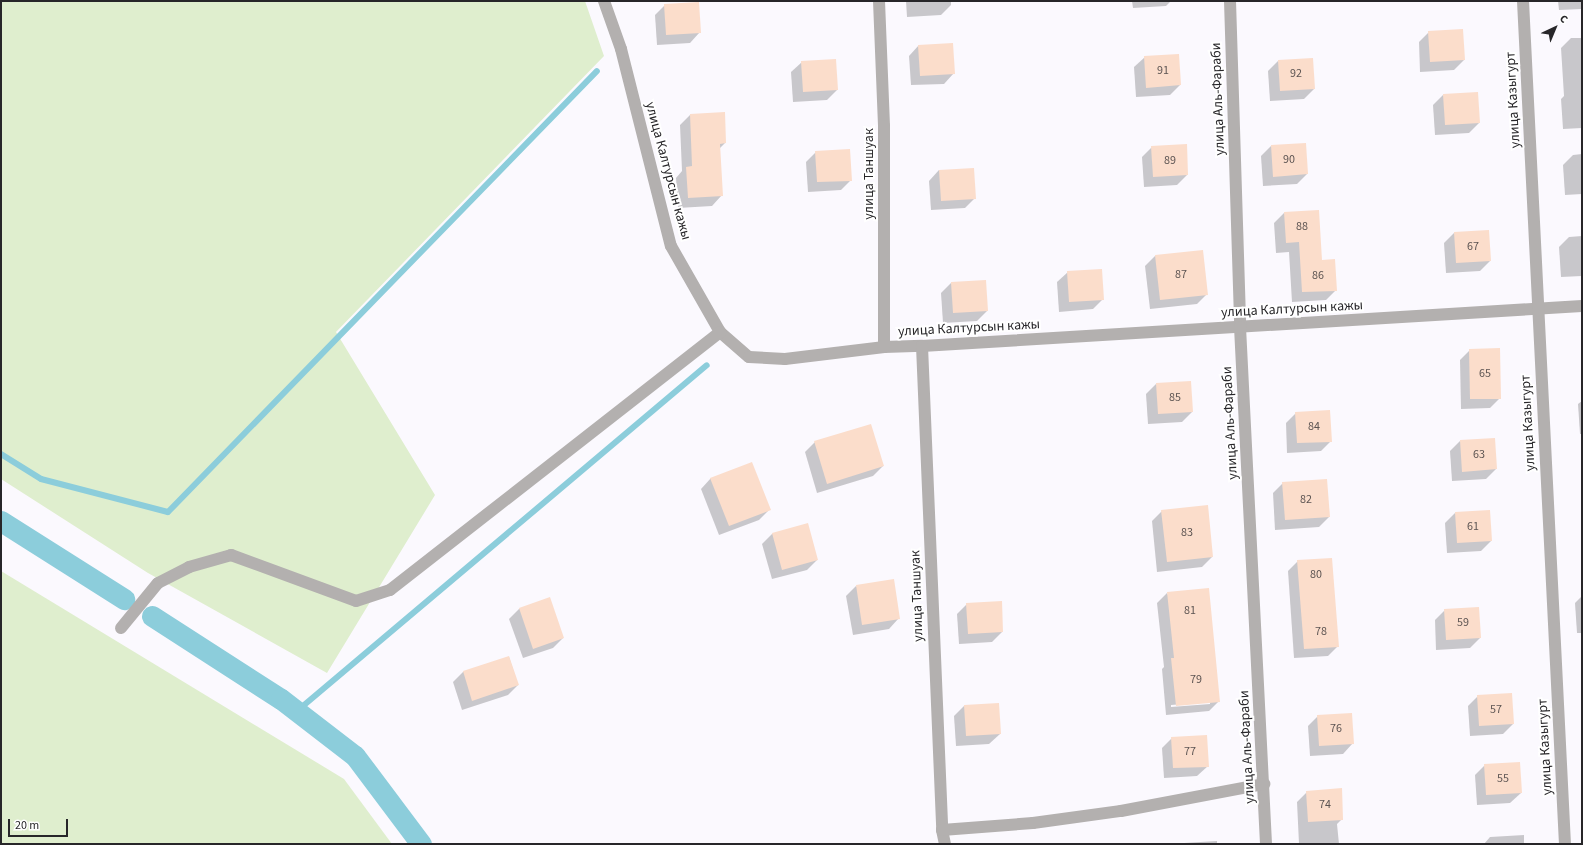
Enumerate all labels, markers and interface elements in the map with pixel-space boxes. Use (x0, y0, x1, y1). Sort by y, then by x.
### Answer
north arrow (1535, 8, 1575, 48)
text: С (1556, 11, 1571, 27)
street label: улица Аль-Фараби (1208, 42, 1228, 156)
street label: улица Казыгурт (1502, 51, 1524, 149)
house number: 91 (1157, 64, 1169, 78)
house number: 92 (1290, 67, 1302, 81)
street label: улица Калтурсын кажы (641, 100, 695, 242)
street label: улица Таншуак (861, 128, 877, 220)
house number: 90 (1283, 153, 1295, 167)
house number: 89 (1164, 154, 1176, 168)
house number: 88 (1296, 220, 1308, 234)
house number: 67 (1467, 240, 1479, 254)
house number: 87 (1175, 268, 1187, 282)
house number: 86 (1312, 269, 1324, 283)
street label: улица Калтурсын кажы (1221, 297, 1363, 321)
street label: улица Калтурсын кажы (898, 316, 1040, 340)
street label: улица Аль-Фараби (1219, 366, 1241, 480)
house number: 65 (1479, 367, 1491, 381)
street label: улица Казыгурт (1517, 374, 1539, 472)
house number: 85 (1169, 391, 1181, 405)
house number: 84 (1308, 420, 1320, 434)
house number: 63 (1473, 448, 1485, 462)
house number: 82 (1300, 493, 1312, 507)
house number: 61 (1467, 520, 1479, 534)
house number: 83 (1181, 526, 1193, 540)
street label: улица Таншуак (907, 550, 927, 642)
house number: 80 (1310, 568, 1322, 582)
house number: 81 (1184, 604, 1196, 618)
house number: 59 (1457, 616, 1469, 630)
house number: 78 (1315, 625, 1327, 639)
house number: 79 (1190, 673, 1202, 687)
street label: улица Аль-Фараби (1236, 690, 1258, 804)
street label: улица Казыгурт (1534, 698, 1556, 796)
house number: 57 (1490, 703, 1502, 717)
house number: 76 (1330, 722, 1342, 736)
house number: 77 (1184, 745, 1196, 759)
house number: 55 (1497, 772, 1509, 786)
house number: 74 (1319, 798, 1331, 812)
scale bar (10, 811, 70, 837)
text: 20 m (15, 817, 39, 834)

